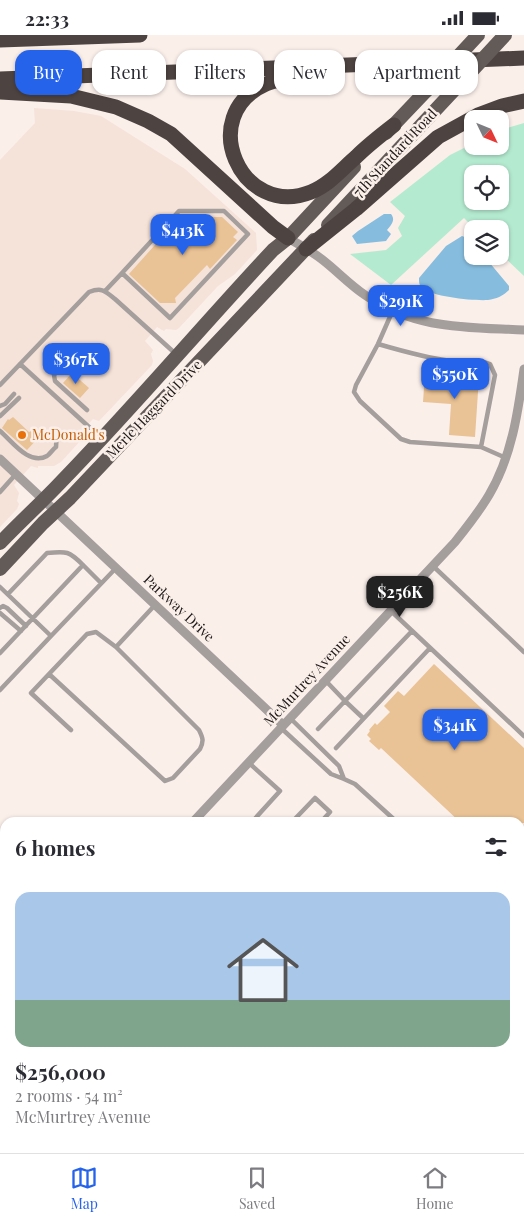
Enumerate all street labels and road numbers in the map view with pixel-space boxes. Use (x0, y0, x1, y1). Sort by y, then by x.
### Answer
street label: 7th Standard Road (349, 104, 441, 201)
street label: Merle Haggard Drive (102, 355, 206, 462)
street label: Parkway Drive (140, 570, 219, 646)
street label: McMurtrey Avenue (259, 630, 354, 730)

